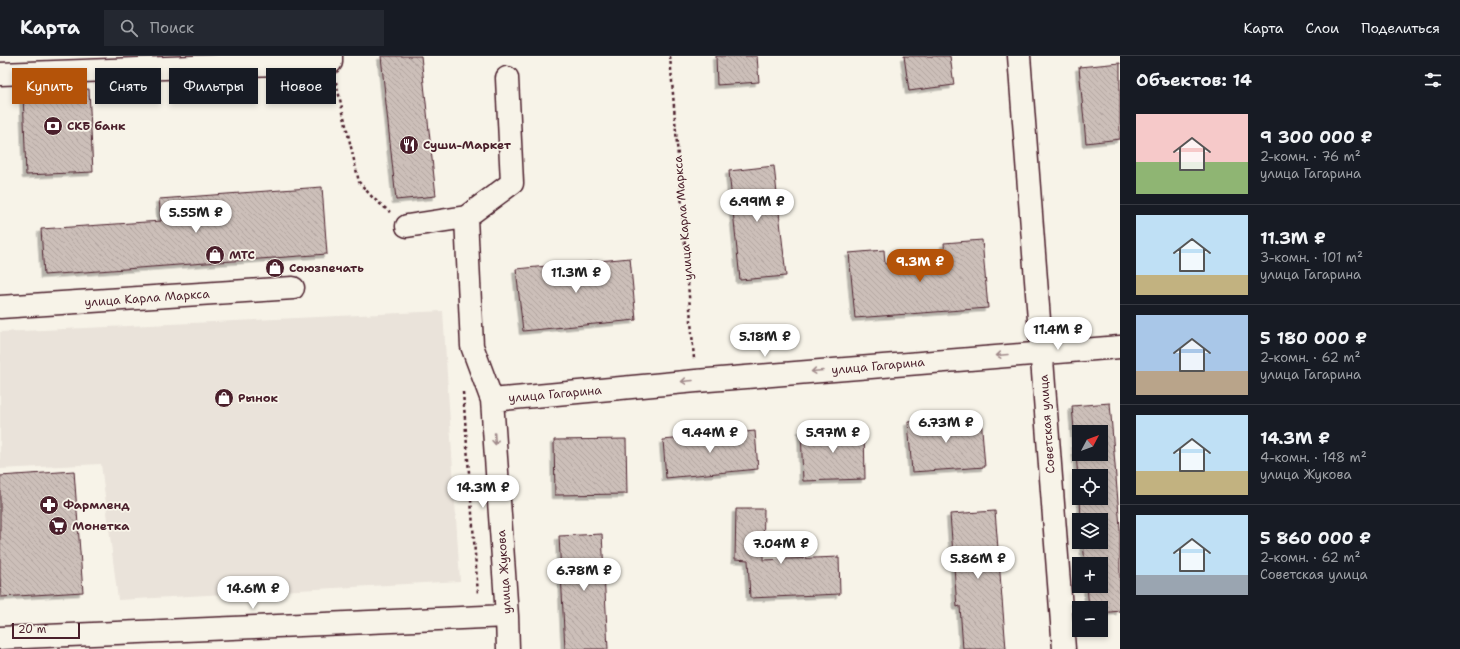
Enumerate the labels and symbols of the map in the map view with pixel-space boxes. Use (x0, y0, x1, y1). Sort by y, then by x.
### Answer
bank icon: СКБ банк (42, 115, 64, 137)
place label: СКБ банк (67, 118, 126, 134)
restaurant icon: Суши-Маркет (398, 134, 420, 156)
place label: Суши-Маркет (423, 137, 512, 153)
street label: улица Карла Маркса (670, 154, 696, 281)
pin: 6.99M ₽ (720, 189, 794, 223)
pin: 5.55M ₽ (159, 200, 233, 234)
shop icon: МТС (204, 244, 226, 266)
place label: МТС (229, 247, 255, 263)
pin: 9.3M ₽ (887, 249, 953, 283)
shop icon: Союзпечать (264, 257, 286, 279)
place label: Союзпечать (289, 260, 364, 276)
pin: 11.3M ₽ (539, 260, 613, 294)
street label: улица Карла Маркса (84, 286, 211, 310)
pin: 11.4M ₽ (1021, 317, 1095, 351)
pin: 5.18M ₽ (728, 324, 802, 358)
one-way arrow (996, 352, 1009, 359)
street label: улица Гагарина (831, 354, 926, 378)
one-way arrow (811, 367, 824, 374)
street label: Советская улица (1036, 373, 1058, 474)
one-way arrow (681, 378, 694, 385)
street label: улица Гагарина (508, 382, 603, 406)
shop icon: Рынок (213, 387, 235, 409)
place label: Рынок (238, 390, 278, 406)
pin: 6.73M ₽ (909, 410, 983, 444)
pin: 9.44M ₽ (673, 420, 747, 454)
pin: 5.97M ₽ (796, 420, 870, 454)
north arrow (1072, 425, 1108, 461)
one-way arrow (491, 432, 498, 445)
pin: 14.3M ₽ (446, 475, 520, 509)
pharmacy icon: Фармленд (38, 494, 60, 516)
place label: Фармленд (63, 497, 130, 513)
supermarket icon: Монетка (47, 515, 69, 537)
place label: Монетка (72, 518, 130, 534)
street label: улица Жукова (493, 529, 515, 615)
pin: 7.04M ₽ (744, 531, 818, 565)
pin: 5.86M ₽ (941, 546, 1015, 580)
pin: 6.78M ₽ (547, 558, 621, 592)
pin: 14.6M ₽ (216, 576, 290, 610)
scale bar (12, 621, 80, 640)

